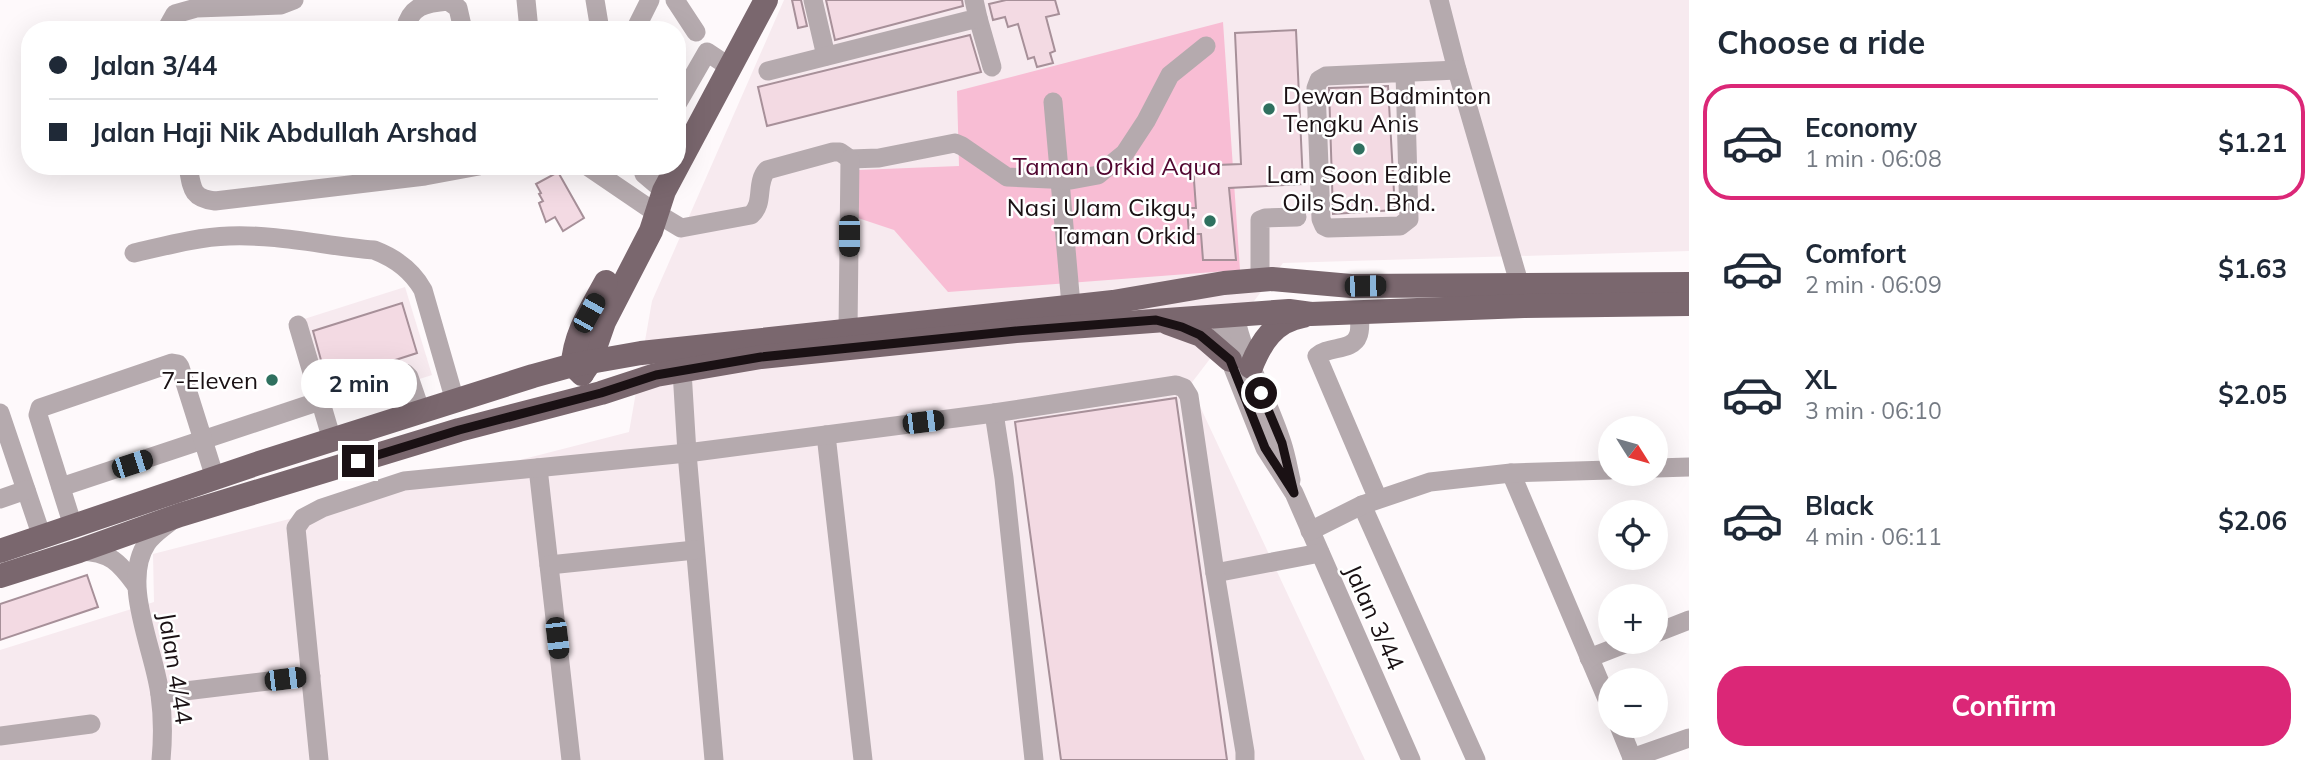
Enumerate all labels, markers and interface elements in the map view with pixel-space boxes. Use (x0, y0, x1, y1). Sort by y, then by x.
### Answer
text: Choose a ride (1717, 22, 1925, 62)
text: Jalan 3/44 (91, 49, 217, 82)
place label: Dewan Badminton Tengku Anis (1283, 80, 1491, 138)
marker: Dewan Badminton Tengku Anis (1261, 101, 1277, 117)
icon: car (1721, 111, 1784, 174)
text: Economy (1805, 111, 1917, 144)
text: Jalan Haji Nik Abdullah Arshad (91, 116, 477, 149)
text: $1.21 (2218, 126, 2287, 159)
marker: Lam Soon Edible Oils Sdn. Bhd. (1351, 141, 1367, 157)
text: 1 min · 06:08 (1805, 144, 1942, 173)
park label: Taman Orkid Aqua (1012, 151, 1222, 181)
place label: Lam Soon Edible Oils Sdn. Bhd. (1267, 159, 1451, 217)
place label: Nasi Ulam Cikgu, Taman Orkid (1007, 192, 1196, 250)
marker: Nasi Ulam Cikgu, Taman Orkid (1202, 213, 1218, 229)
car (839, 215, 860, 257)
icon: car (1721, 237, 1784, 300)
text: Comfort (1805, 237, 1906, 270)
text: $1.63 (2218, 252, 2287, 285)
text: 2 min · 06:09 (1805, 270, 1942, 299)
car (1344, 275, 1387, 297)
car (570, 290, 609, 336)
callout: 2 min (300, 360, 416, 408)
icon: car (1721, 363, 1784, 426)
text: XL (1805, 363, 1837, 396)
place label: 7-Eleven (161, 365, 258, 395)
text: 2 min (329, 369, 389, 398)
marker: 7-Eleven (264, 372, 280, 388)
route start (1245, 377, 1277, 409)
text: $2.05 (2218, 378, 2287, 411)
text: 3 min · 06:10 (1805, 396, 1942, 425)
car (901, 409, 946, 435)
north arrow (1598, 416, 1668, 486)
map controls (1598, 416, 1668, 738)
route end (342, 445, 374, 477)
car (109, 448, 156, 480)
icon: car (1721, 489, 1784, 552)
text: Black (1805, 489, 1873, 522)
button: locate (1598, 500, 1668, 570)
text: $2.06 (2218, 504, 2287, 537)
text: 4 min · 06:11 (1805, 522, 1942, 551)
street label: Jalan 3/44 (1338, 559, 1412, 675)
button: + (1598, 584, 1668, 654)
street label: Jalan 4/44 (152, 610, 200, 726)
car (545, 616, 570, 660)
car (263, 666, 308, 692)
button: Confirm (1717, 666, 2291, 746)
button: − (1598, 668, 1668, 738)

